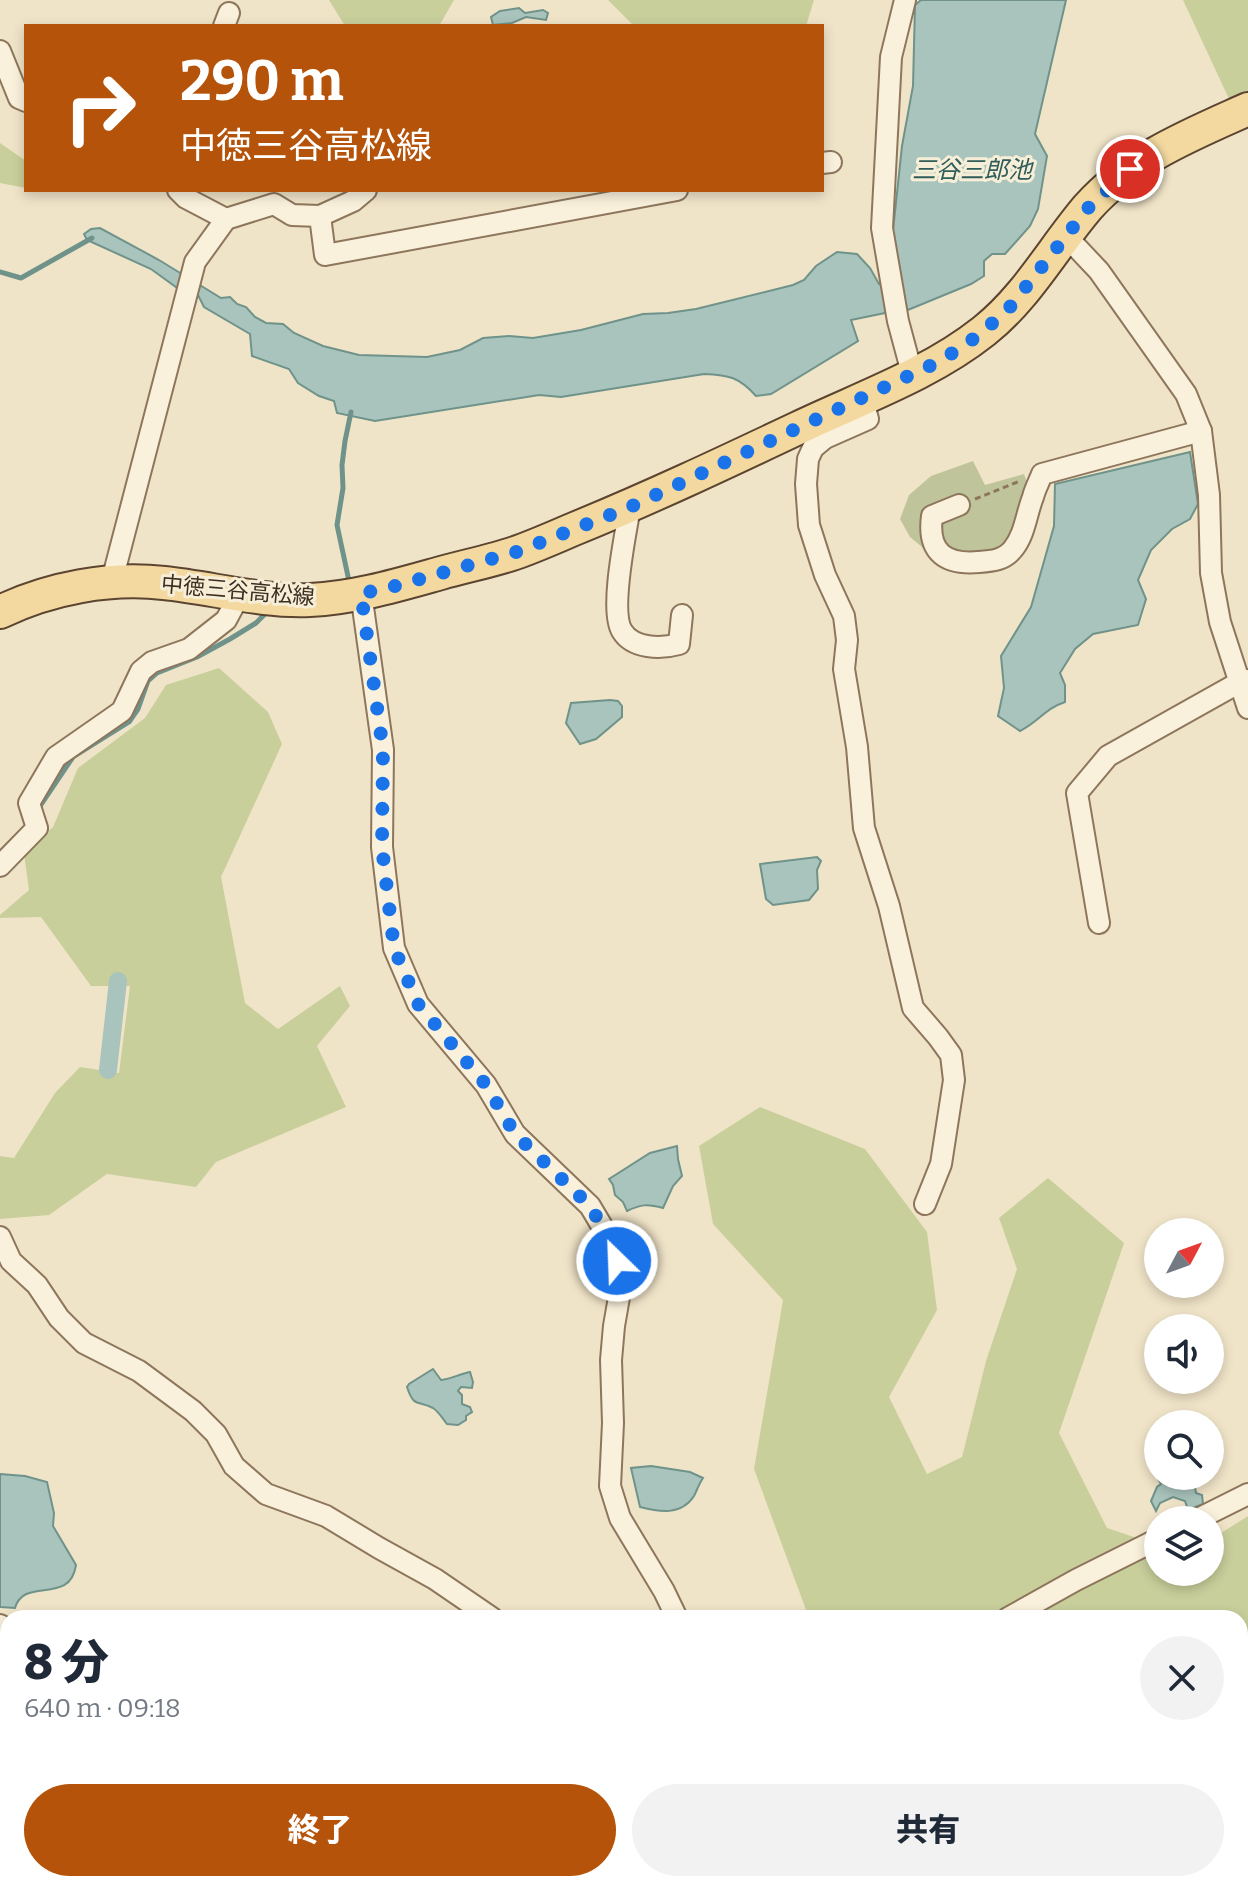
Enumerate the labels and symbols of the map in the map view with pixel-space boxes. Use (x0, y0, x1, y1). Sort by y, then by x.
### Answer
pin (1096, 135, 1164, 203)
water label: 三谷三郎池 (912, 156, 1034, 184)
street label: 中徳三谷高松線 (160, 570, 316, 611)
north arrow (1144, 1218, 1224, 1298)
position arrow (575, 1219, 659, 1303)

